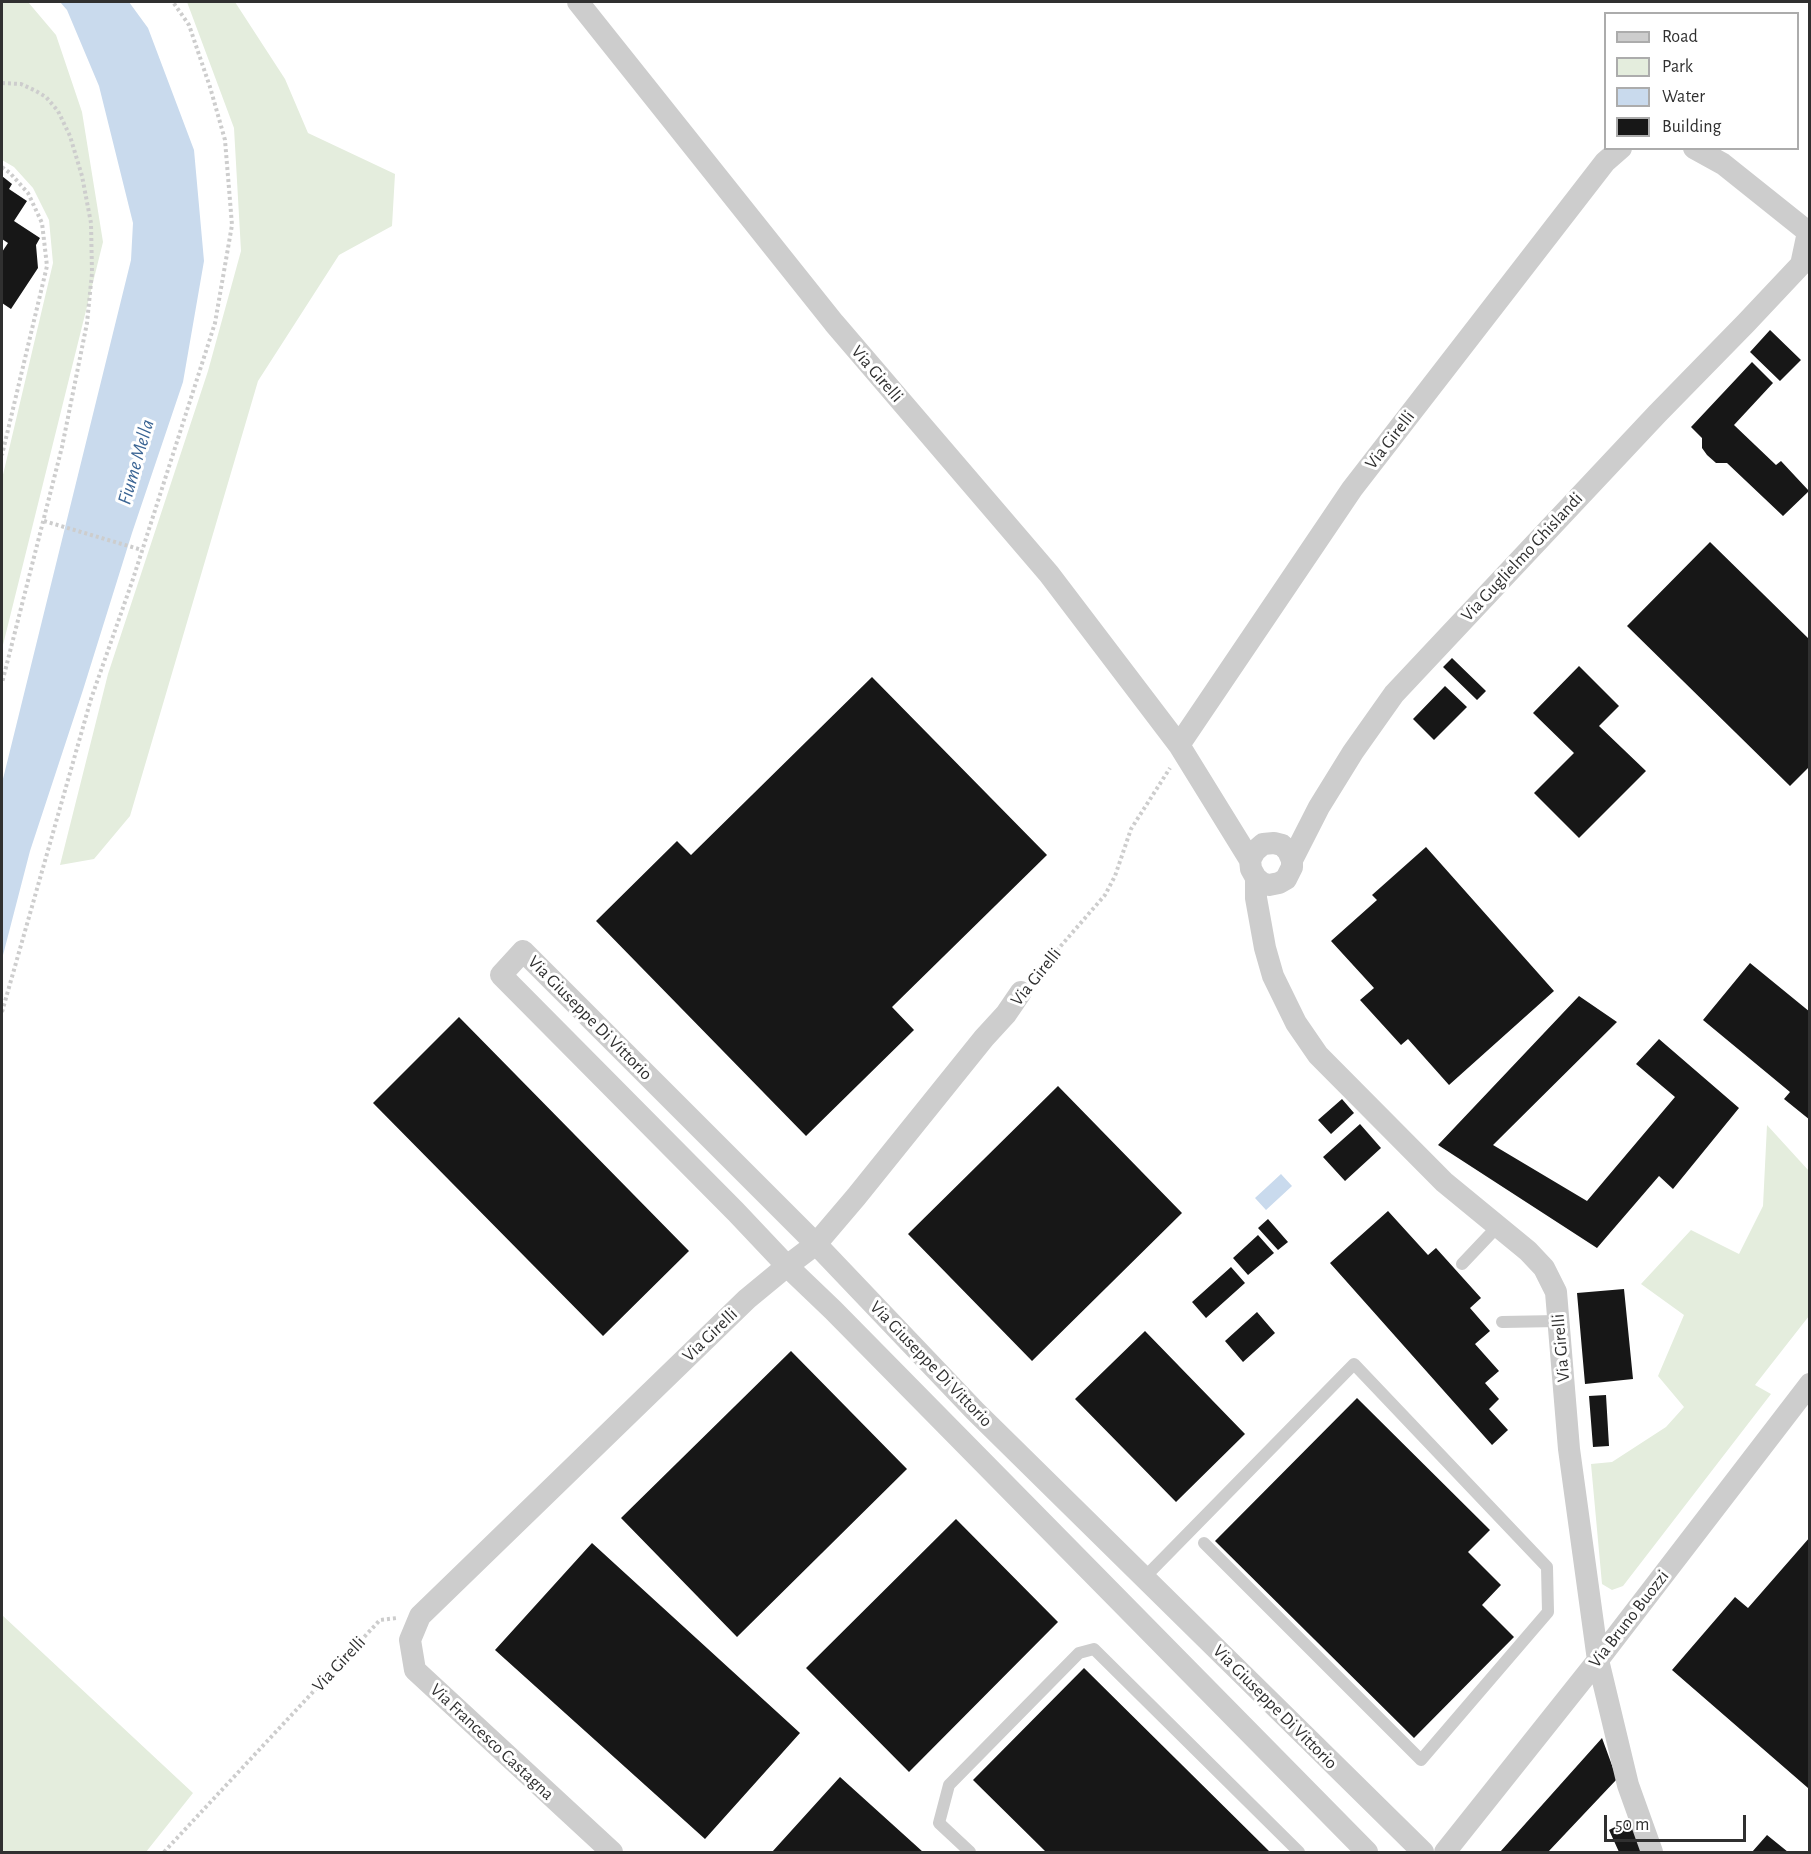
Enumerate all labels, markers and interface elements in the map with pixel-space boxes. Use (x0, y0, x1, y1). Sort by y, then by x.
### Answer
legend (1604, 12, 1799, 150)
text: Road (1662, 28, 1698, 46)
text: Park (1662, 58, 1693, 76)
text: Water (1662, 88, 1705, 106)
text: Building (1662, 118, 1721, 136)
street label: Via Girelli (846, 341, 908, 407)
street label: Via Girelli (1360, 406, 1420, 474)
water label: Fiume Mella (112, 416, 160, 508)
street label: Via Guglielmo Ghislandi (1457, 488, 1587, 626)
street label: Via Girelli (1006, 944, 1066, 1010)
street label: Via Giuseppe Di Vittorio (523, 951, 657, 1085)
street label: Via Giuseppe Di Vittorio (865, 1296, 997, 1432)
street label: Via Girelli (678, 1304, 742, 1366)
street label: Via Girelli (1547, 1313, 1575, 1383)
street label: Via Bruno Buozzi (1584, 1566, 1674, 1672)
street label: Via Girelli (308, 1632, 370, 1696)
street label: Via Giuseppe Di Vittorio (1208, 1640, 1342, 1774)
street label: Via Francesco Castagna (426, 1679, 558, 1805)
scale bar (1607, 1803, 1750, 1841)
text: 50 m (1615, 1816, 1649, 1834)

